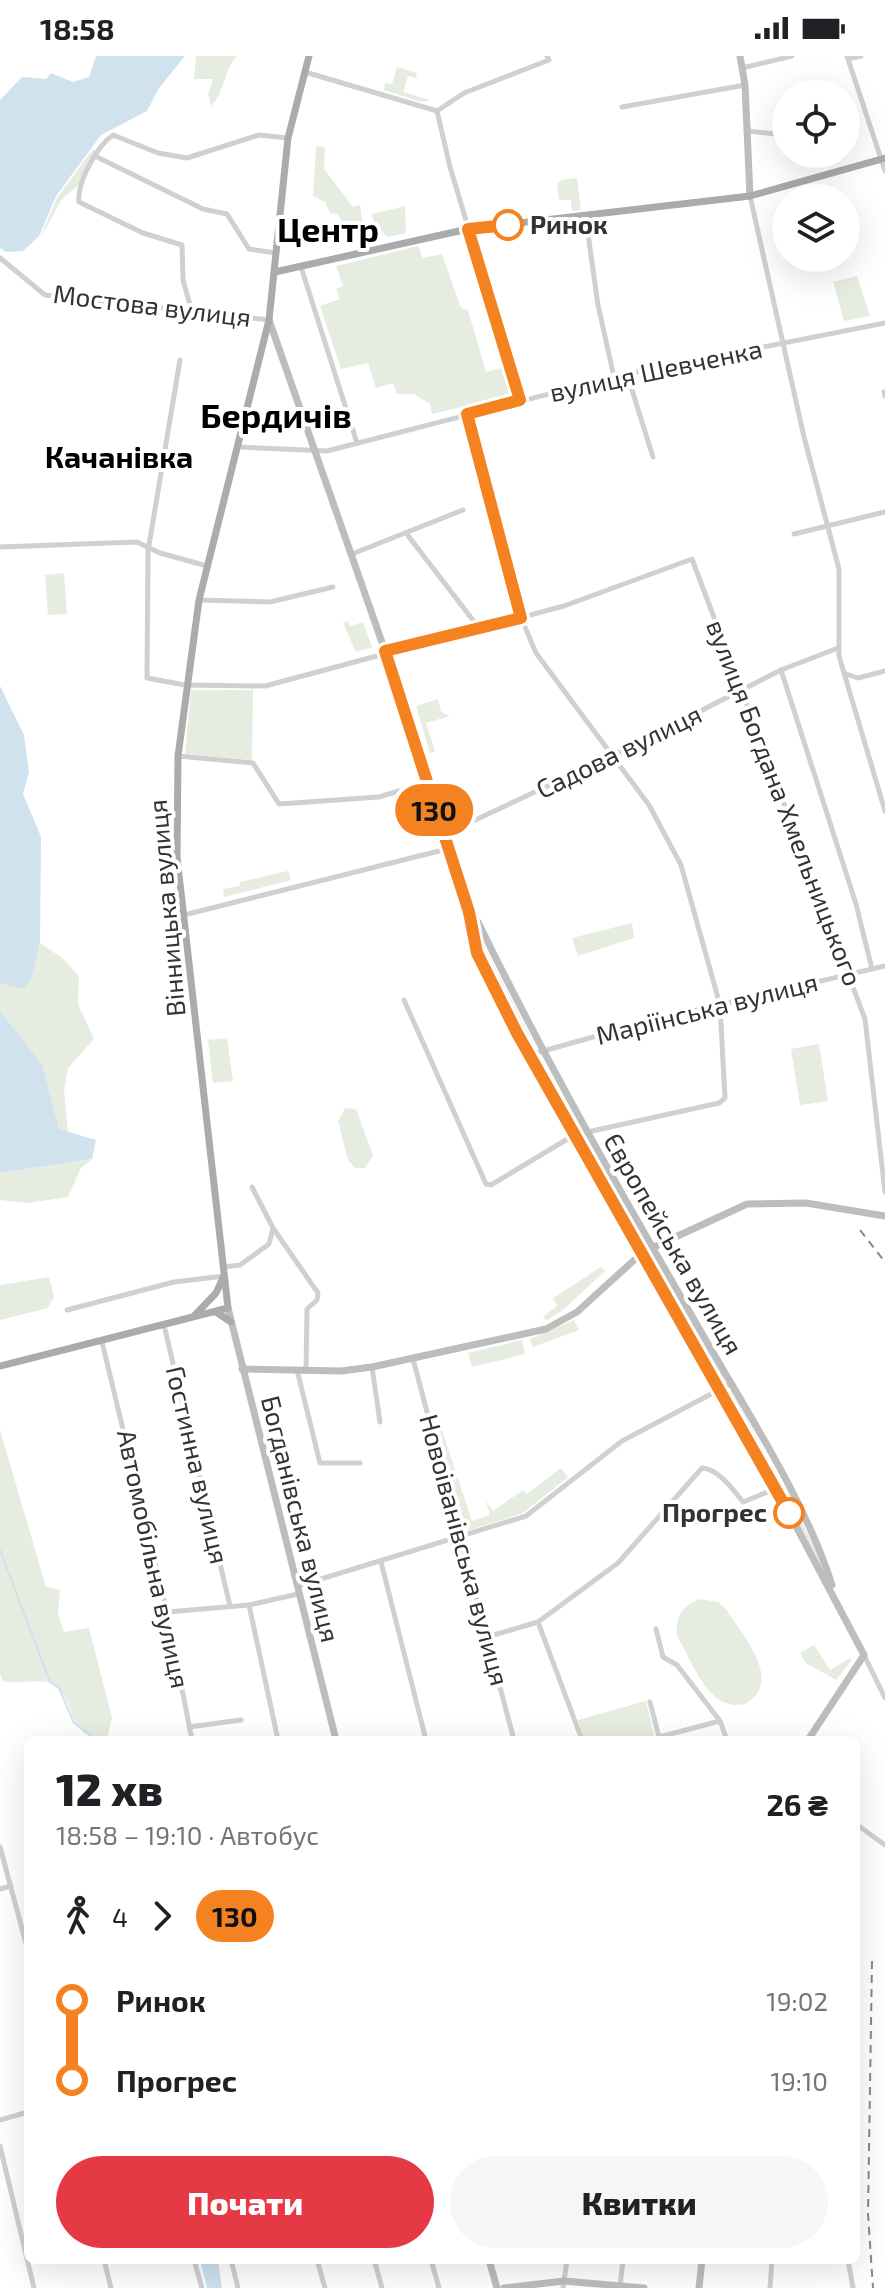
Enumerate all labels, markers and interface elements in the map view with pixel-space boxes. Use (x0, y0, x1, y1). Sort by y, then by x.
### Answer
text: 18:58 (40, 10, 115, 46)
map controls (772, 80, 860, 272)
button: locate (772, 80, 860, 168)
button: layers (772, 184, 860, 272)
district label: Центр (277, 208, 379, 249)
place label: Ринок (530, 208, 608, 239)
marker: Ринок (493, 210, 523, 240)
street label: Мостова вулиця (51, 277, 253, 333)
street label: вулиця Шевченка (547, 332, 765, 408)
district label: Бердичів (200, 394, 352, 435)
district label: Качанівка (45, 438, 193, 474)
street label: вулиця Богдана Хмельницького (700, 615, 870, 990)
street label: Садова вулиця (530, 697, 707, 805)
line badge: 130 (388, 784, 480, 836)
text: 130 (411, 793, 457, 827)
street label: Вінницька вулиця (141, 798, 191, 1018)
street label: Маріїнська вулиця (593, 965, 821, 1051)
street label: Європейська вулиця (597, 1127, 750, 1360)
street label: Гостинна вулиця (160, 1363, 236, 1567)
street label: Богданівська вулиця (255, 1392, 347, 1645)
street label: Новоіванівська вулиця (413, 1411, 517, 1689)
street label: Автомобільна вулиця (111, 1427, 197, 1691)
place label: Прогрес (662, 1496, 767, 1527)
marker: Прогрес (774, 1498, 804, 1528)
text: 12 хв (56, 1762, 163, 1815)
text: 26 ₴ (766, 1786, 828, 1822)
text: 18:58 – 19:10 · Автобус (56, 1819, 319, 1850)
icon: walk (56, 1894, 100, 1938)
icon: forward (140, 1894, 184, 1938)
text: 130 (212, 1899, 258, 1933)
text: 4 (112, 1901, 128, 1932)
text: Ринок (116, 1982, 206, 2018)
text: 19:02 (766, 1985, 828, 2016)
text: Прогрес (116, 2062, 237, 2098)
text: 19:10 (771, 2065, 828, 2096)
button: Почати (56, 2156, 434, 2248)
button: Квитки (450, 2156, 828, 2248)

